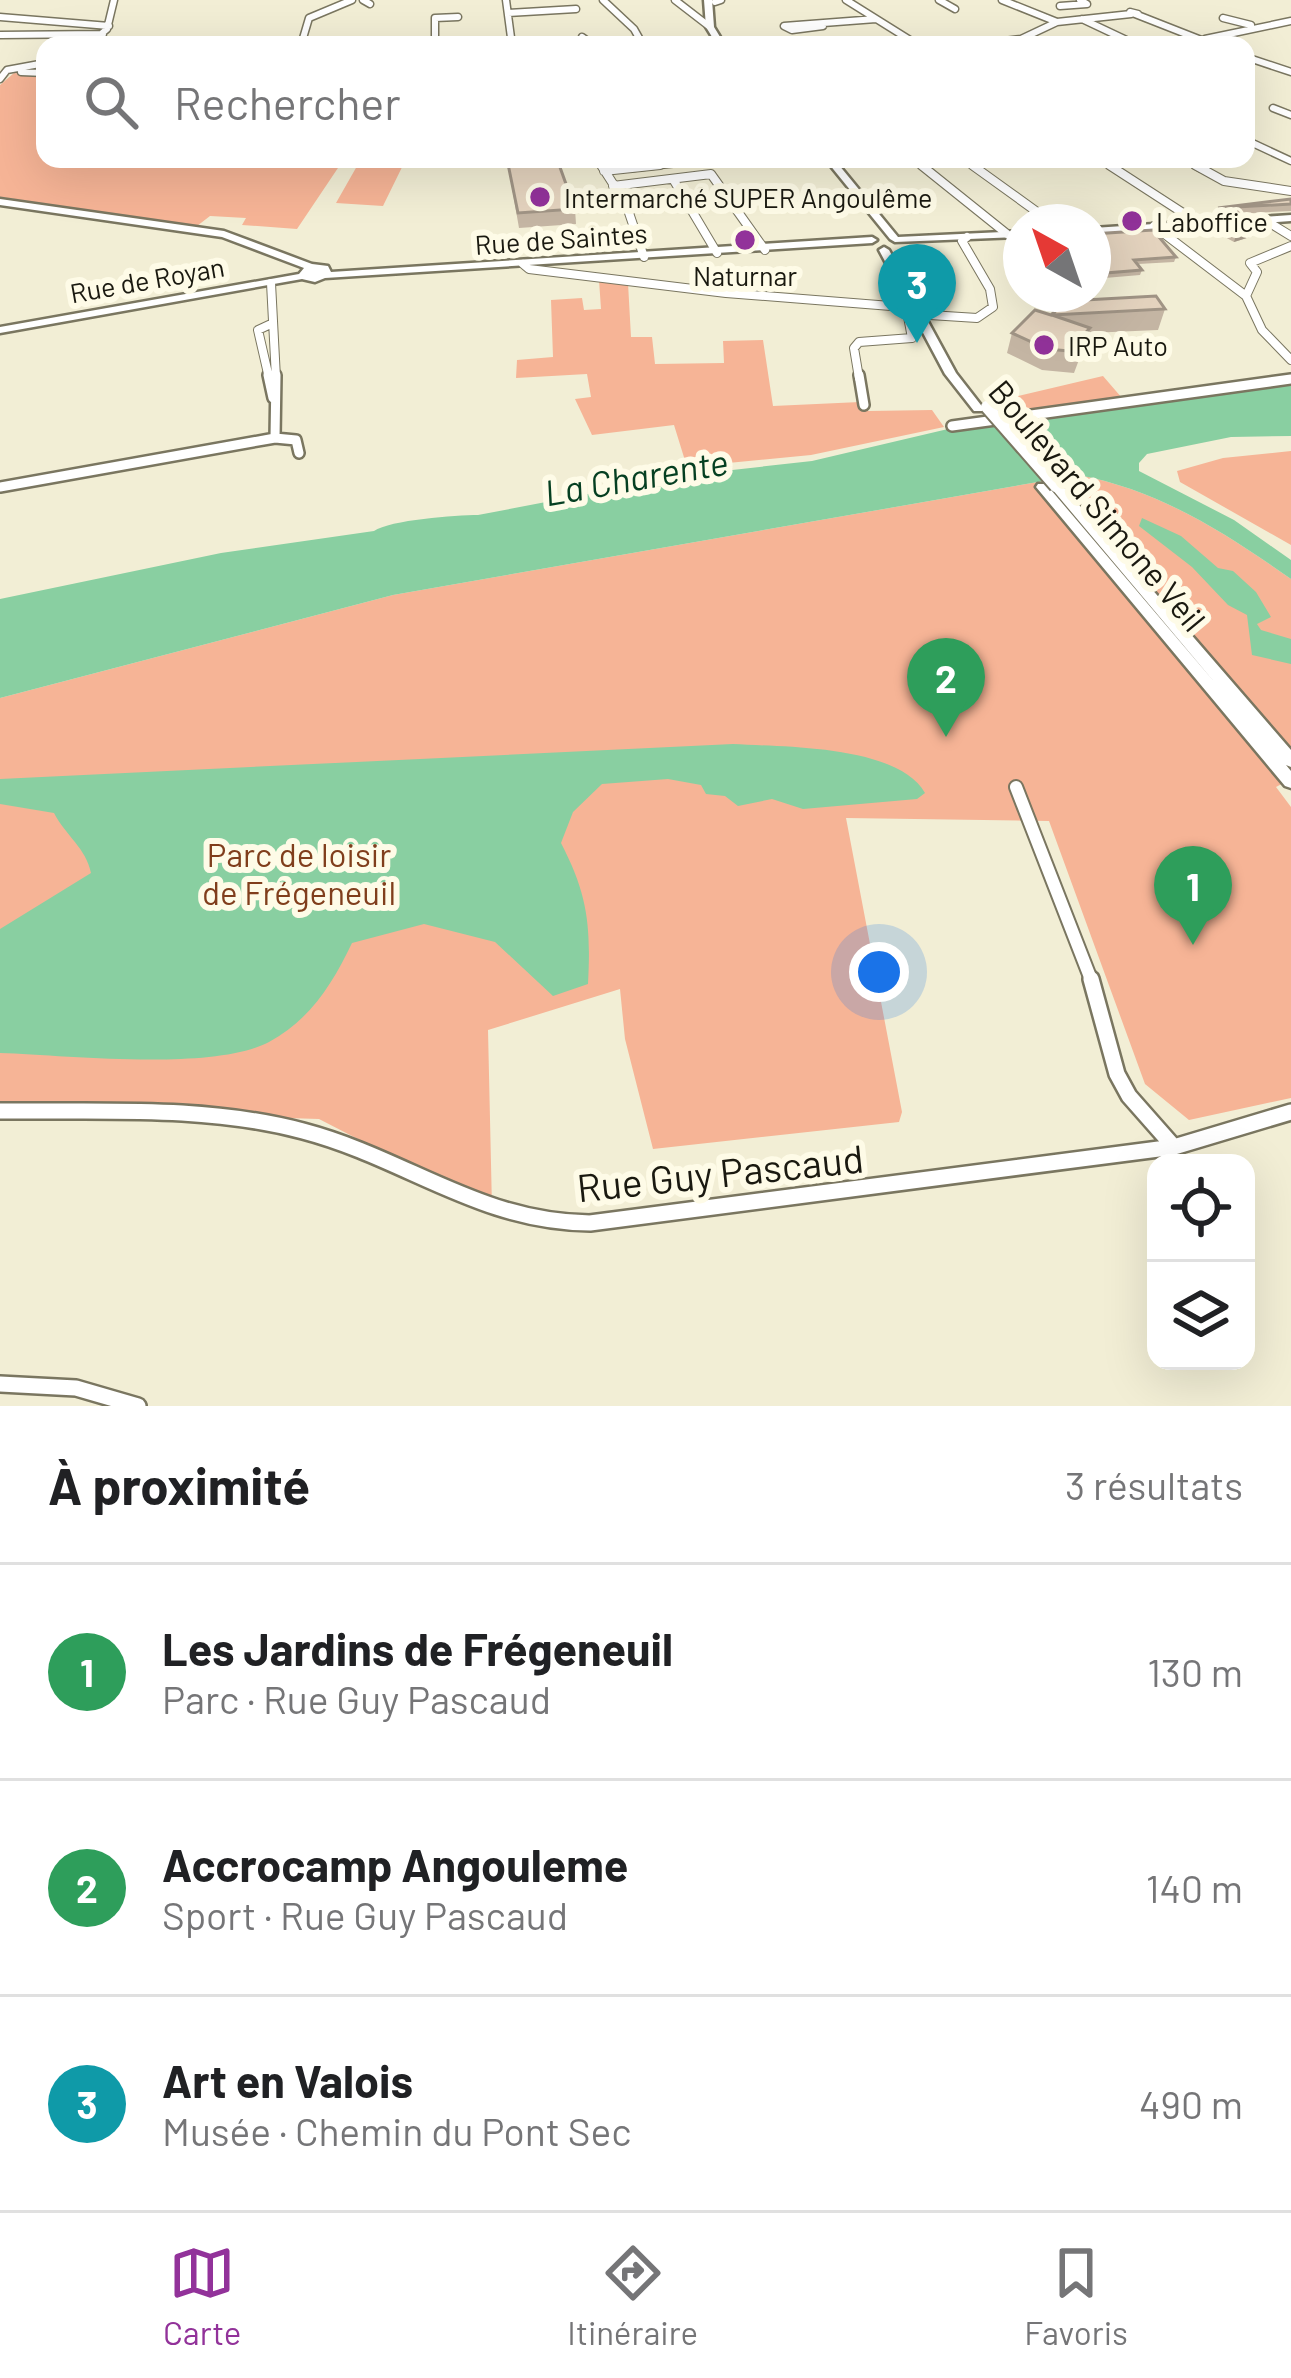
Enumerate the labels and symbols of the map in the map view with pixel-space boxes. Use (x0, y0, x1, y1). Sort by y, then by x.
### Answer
place label: Intermarché SUPER Angoulême (564, 181, 932, 213)
marker: Intermarché SUPER Angoulême (527, 184, 553, 210)
north arrow (1003, 204, 1111, 312)
place label: Laboffice (1156, 205, 1268, 237)
marker: Laboffice (1119, 208, 1145, 234)
street label: Rue de Saintes (474, 216, 648, 260)
marker: Naturnar (732, 227, 758, 253)
pin: 3 (878, 244, 956, 343)
street label: Rue de Royan (67, 250, 227, 308)
place label: Naturnar (693, 259, 797, 291)
place label: IRP Auto (1068, 329, 1168, 361)
marker: IRP Auto (1031, 332, 1057, 358)
street label: Boulevard Simone Veil (981, 371, 1215, 639)
water label: La Charente (541, 439, 731, 513)
pin: 2 (907, 638, 985, 737)
park label: Parc de loisir de Frégeneuil (202, 834, 396, 912)
pin: 1 (1154, 846, 1232, 945)
your location (849, 942, 909, 1002)
street label: Rue Guy Pascaud (574, 1134, 866, 1210)

